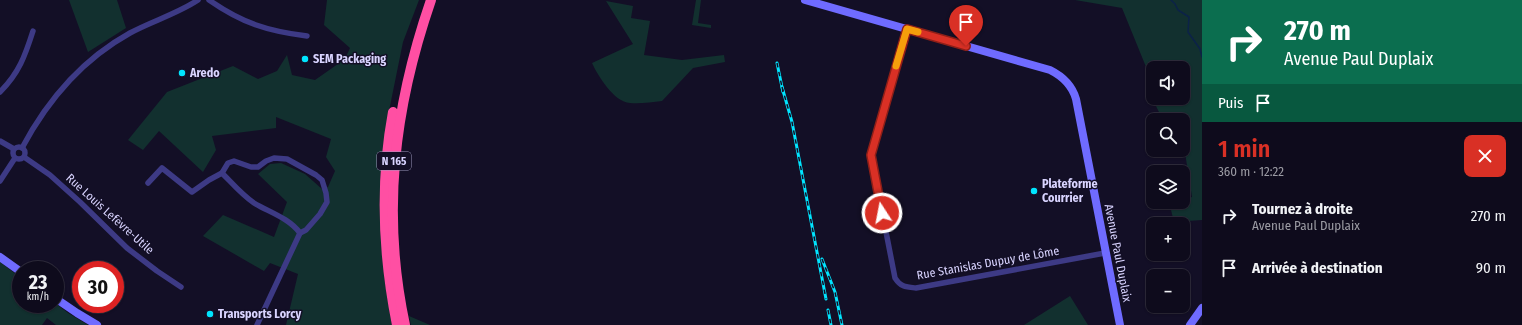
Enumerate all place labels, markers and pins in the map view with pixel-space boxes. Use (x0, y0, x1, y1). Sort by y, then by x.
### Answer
pin (949, 5, 983, 46)
place label: SEM Packaging (313, 52, 386, 66)
marker: SEM Packaging (300, 54, 310, 64)
place label: Aredo (189, 66, 220, 80)
marker: Aredo (177, 68, 187, 78)
place label: Plateforme Courrier (1042, 177, 1098, 205)
marker: Plateforme Courrier (1029, 186, 1039, 196)
place label: Transports Lorcy (218, 307, 301, 321)
marker: Transports Lorcy (205, 309, 215, 319)

